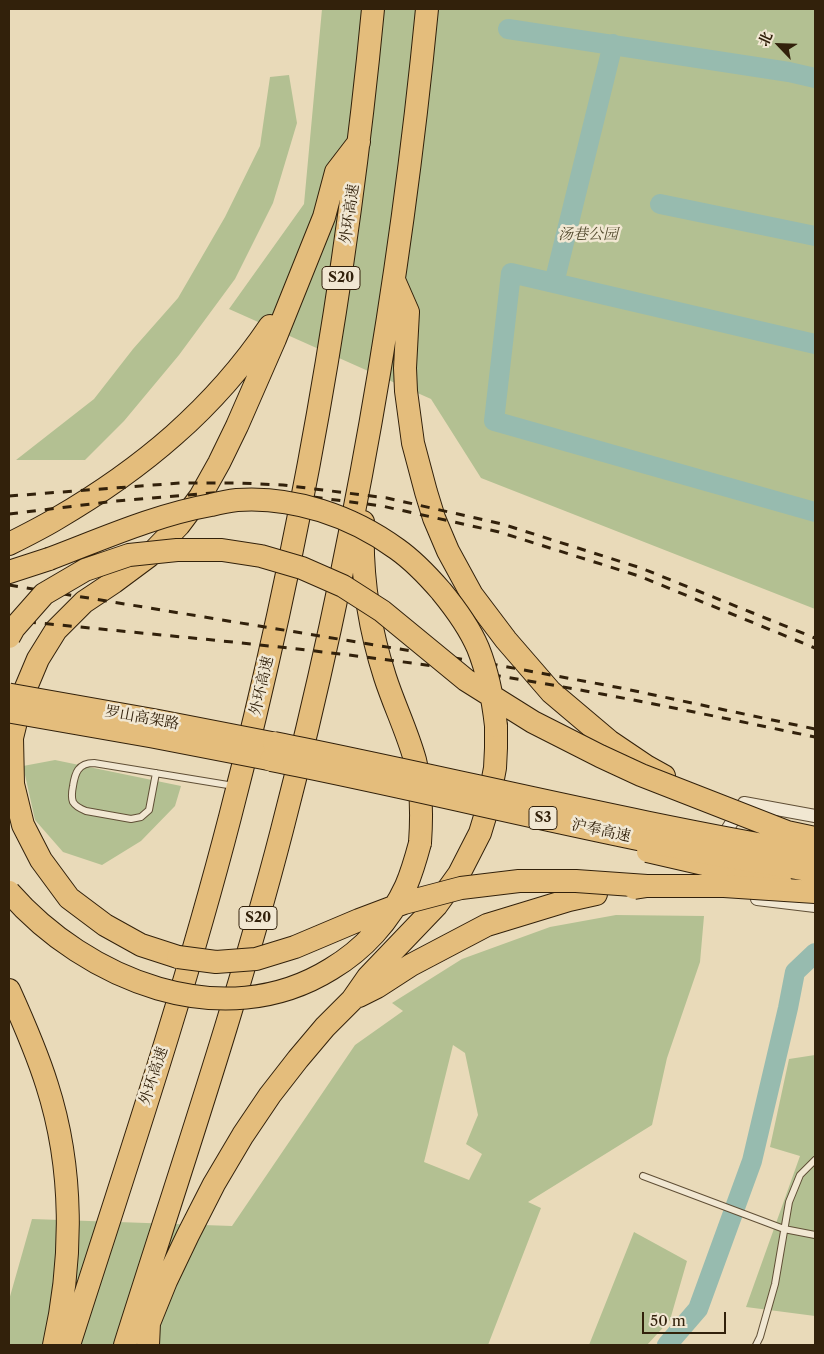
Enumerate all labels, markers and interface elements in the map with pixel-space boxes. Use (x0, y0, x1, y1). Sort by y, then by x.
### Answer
north arrow (754, 20, 804, 70)
text: 北 (754, 29, 776, 49)
street label: 外环高速 (337, 183, 363, 245)
park label: 汤巷公园 (558, 226, 618, 244)
road number: S20 (322, 266, 360, 290)
street label: 外环高速 (246, 655, 278, 717)
street label: 罗山高架路 (104, 703, 180, 733)
road number: S3 (529, 806, 557, 830)
street label: 沪奉高速 (570, 816, 632, 846)
road number: S20 (239, 906, 277, 930)
street label: 外环高速 (136, 1045, 172, 1107)
scale bar (644, 1302, 728, 1334)
text: 50 m (650, 1311, 686, 1330)

